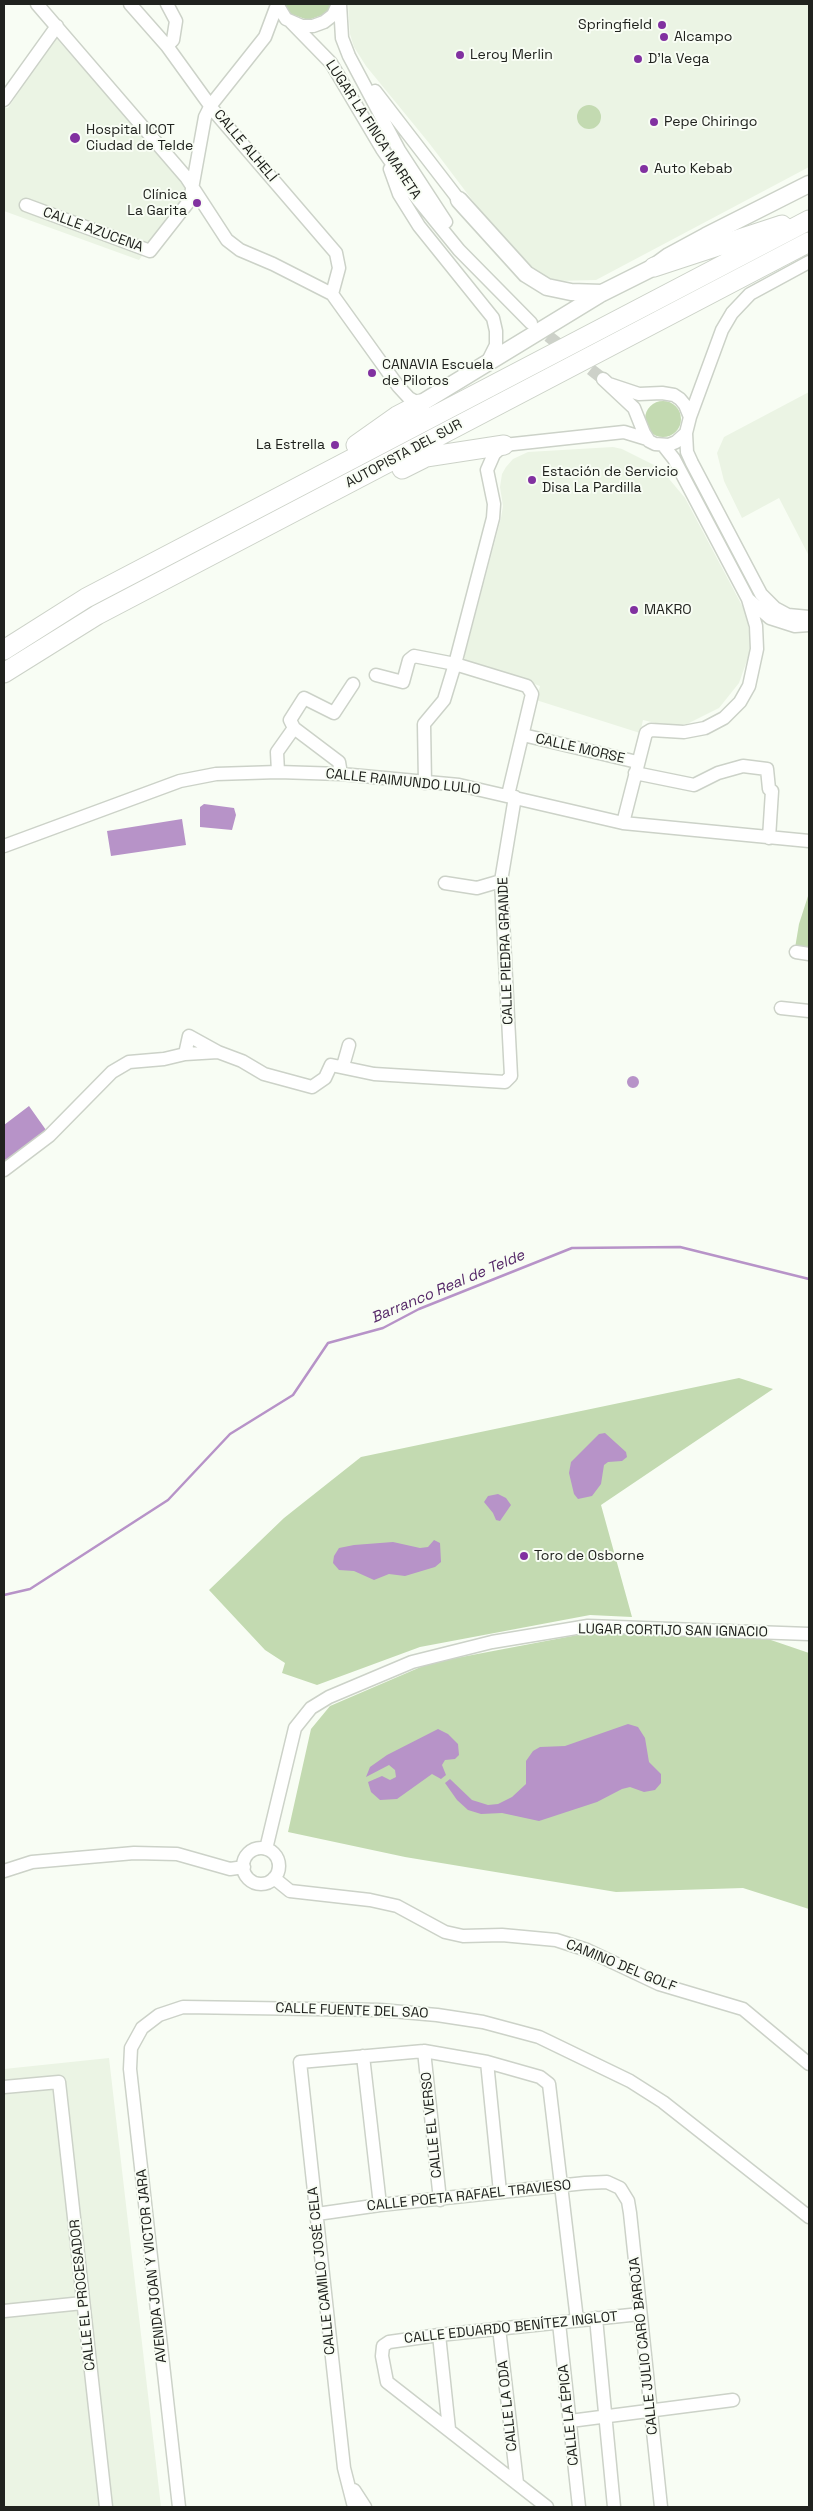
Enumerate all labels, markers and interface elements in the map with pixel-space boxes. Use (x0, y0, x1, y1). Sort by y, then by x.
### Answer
place label: Springfield (578, 17, 652, 33)
marker: Springfield (656, 19, 668, 31)
place label: Alcampo (674, 29, 732, 45)
marker: Alcampo (658, 31, 670, 43)
place label: Leroy Merlin (470, 47, 553, 63)
marker: Leroy Merlin (454, 49, 466, 61)
place label: D'la Vega (648, 51, 709, 67)
marker: D'la Vega (632, 53, 644, 65)
street label: LUGAR LA FINCA MARETA (322, 57, 424, 203)
street label: CALLE ALHELÍ (210, 106, 280, 186)
place label: Pepe Chiringo (664, 114, 757, 130)
marker: Pepe Chiringo (648, 116, 660, 128)
place label: Hospital ICOT Ciudad de Telde (86, 122, 193, 154)
marker: Hospital ICOT Ciudad de Telde (68, 131, 82, 145)
place label: Auto Kebab (654, 161, 732, 177)
marker: Auto Kebab (638, 163, 650, 175)
place label: Clínica La Garita (127, 187, 187, 220)
marker: Clínica La Garita (191, 197, 203, 209)
street label: CALLE AZUCENA (40, 204, 146, 256)
place label: CANAVIA Escuela de Pilotos (382, 357, 494, 390)
marker: CANAVIA Escuela de Pilotos (366, 367, 378, 379)
street label: AUTOPISTA DEL SUR (343, 416, 465, 492)
place label: La Estrella (256, 437, 325, 453)
marker: La Estrella (329, 439, 341, 451)
place label: Estación de Servicio Disa La Pardilla (542, 464, 678, 497)
marker: Estación de Servicio Disa La Pardilla (526, 474, 538, 486)
place label: MAKRO (644, 602, 692, 618)
marker: MAKRO (628, 604, 640, 616)
street label: CALLE MORSE (534, 731, 626, 767)
street label: CALLE RAIMUNDO LULIO (325, 766, 481, 798)
street label: CALLE PIEDRA GRANDE (495, 877, 517, 1025)
water label: Barranco Real de Telde (369, 1247, 527, 1327)
place label: Toro de Osborne (534, 1548, 644, 1564)
marker: Toro de Osborne (518, 1550, 530, 1562)
street label: LUGAR CORTIJO SAN IGNACIO (578, 1621, 768, 1641)
street label: CAMINO DEL GOLF (563, 1936, 679, 1996)
street label: CALLE FUENTE DEL SAO (275, 2000, 429, 2022)
street label: CALLE EL VERSO (418, 2071, 446, 2179)
street label: AVENIDA JOAN Y VICTOR JARA (133, 2168, 171, 2364)
street label: CALLE POETA RAFAEL TRAVIESO (366, 2177, 572, 2215)
street label: CALLE CAMILO JOSÉ CELA (305, 2186, 339, 2356)
street label: CALLE EL PROCESADOR (67, 2219, 99, 2371)
street label: CALLE JULIO CARO BAROJA (626, 2256, 662, 2436)
street label: CALLE EDUARDO BENÍTEZ INGLOT (403, 2308, 619, 2348)
street label: CALLE LA ODA (495, 2360, 521, 2452)
street label: CALLE LA ÉPICA (555, 2363, 583, 2467)

